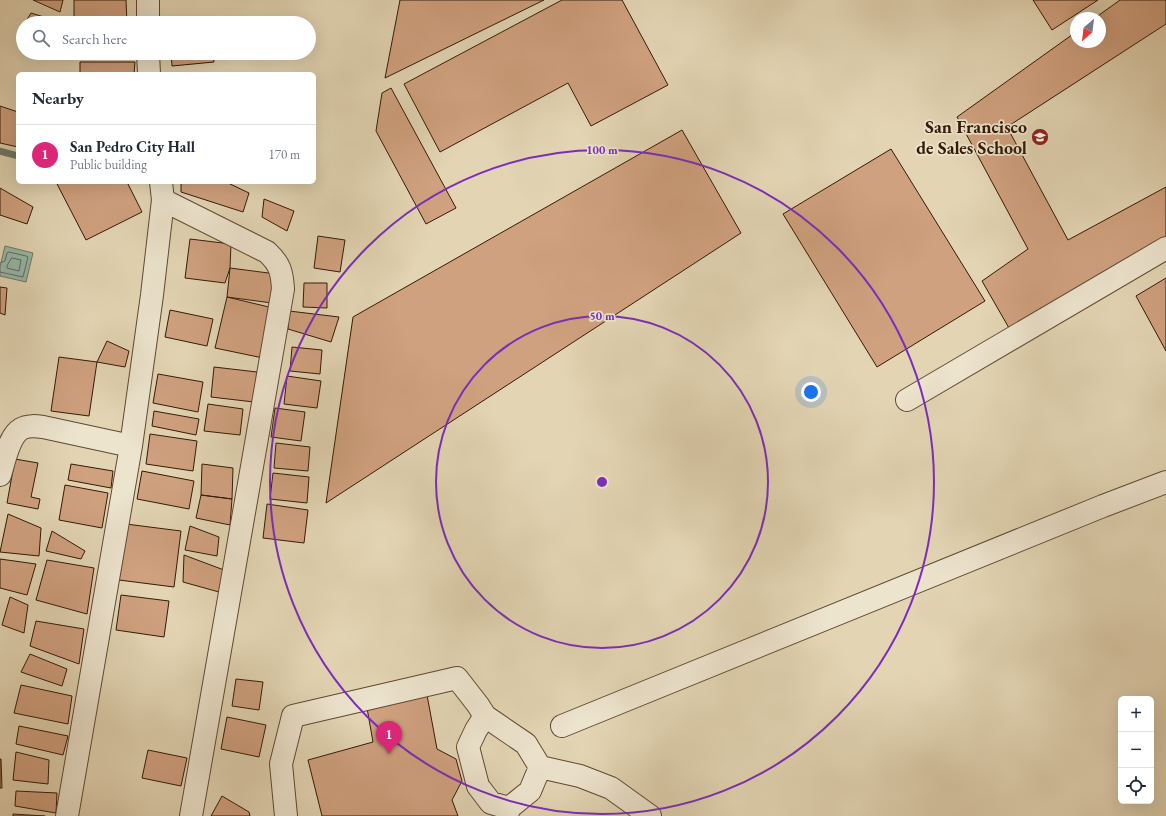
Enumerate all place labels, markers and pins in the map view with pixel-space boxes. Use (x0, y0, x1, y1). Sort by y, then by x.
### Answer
place label: San Francisco de Sales School (916, 115, 1027, 159)
school or university icon: San Francisco de Sales School (1030, 127, 1050, 147)
centre of rings (595, 475, 609, 489)
pin: 1 (376, 721, 402, 754)

